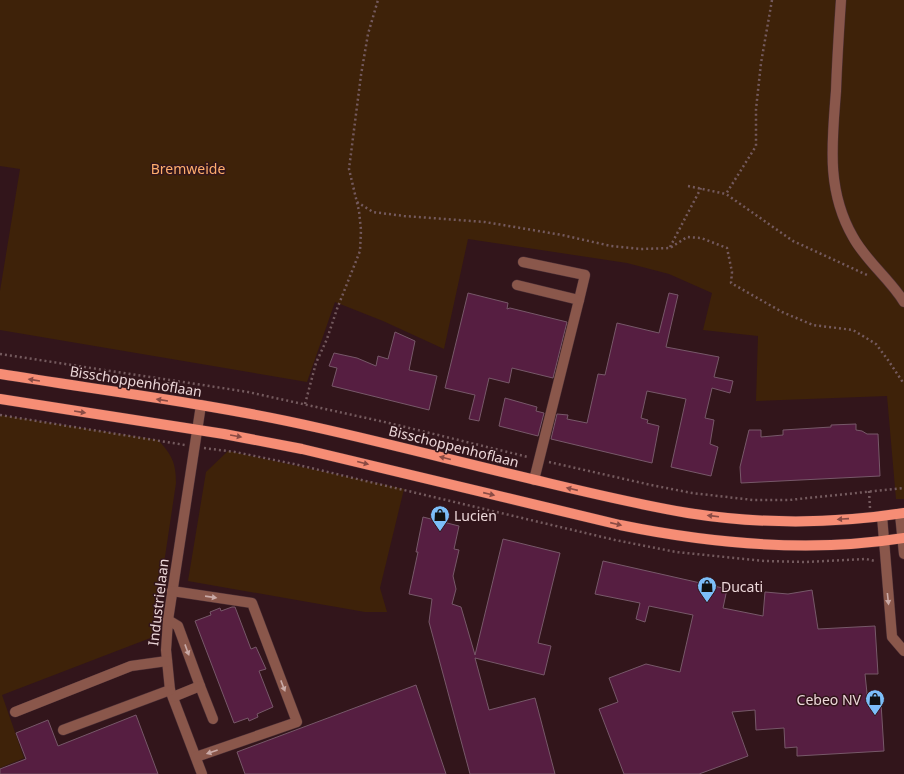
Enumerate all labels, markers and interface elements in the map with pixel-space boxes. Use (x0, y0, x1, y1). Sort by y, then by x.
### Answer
park label: Bremweide (151, 159, 225, 178)
street label: Bisschoppenhoflaan (69, 361, 203, 401)
one-way arrow (28, 377, 40, 383)
one-way arrow (156, 397, 168, 403)
one-way arrow (74, 409, 86, 415)
street label: Bisschoppenhoflaan (387, 421, 521, 471)
one-way arrow (230, 433, 242, 439)
one-way arrow (439, 455, 452, 461)
one-way arrow (357, 461, 369, 467)
one-way arrow (566, 485, 578, 491)
one-way arrow (483, 491, 495, 497)
shop icon: Lucien (429, 504, 451, 532)
place label: Lucien (454, 506, 497, 525)
one-way arrow (707, 513, 719, 519)
one-way arrow (837, 516, 849, 523)
one-way arrow (610, 521, 622, 527)
street label: Industrielaan (143, 557, 173, 647)
shop icon: Ducati (696, 575, 718, 603)
place label: Ducati (721, 577, 763, 596)
one-way arrow (885, 593, 892, 605)
one-way arrow (205, 594, 217, 600)
one-way arrow (185, 645, 191, 657)
one-way arrow (281, 680, 287, 692)
shop icon: Cebeo NV (864, 688, 886, 716)
place label: Cebeo NV (797, 690, 862, 709)
one-way arrow (205, 749, 217, 755)

